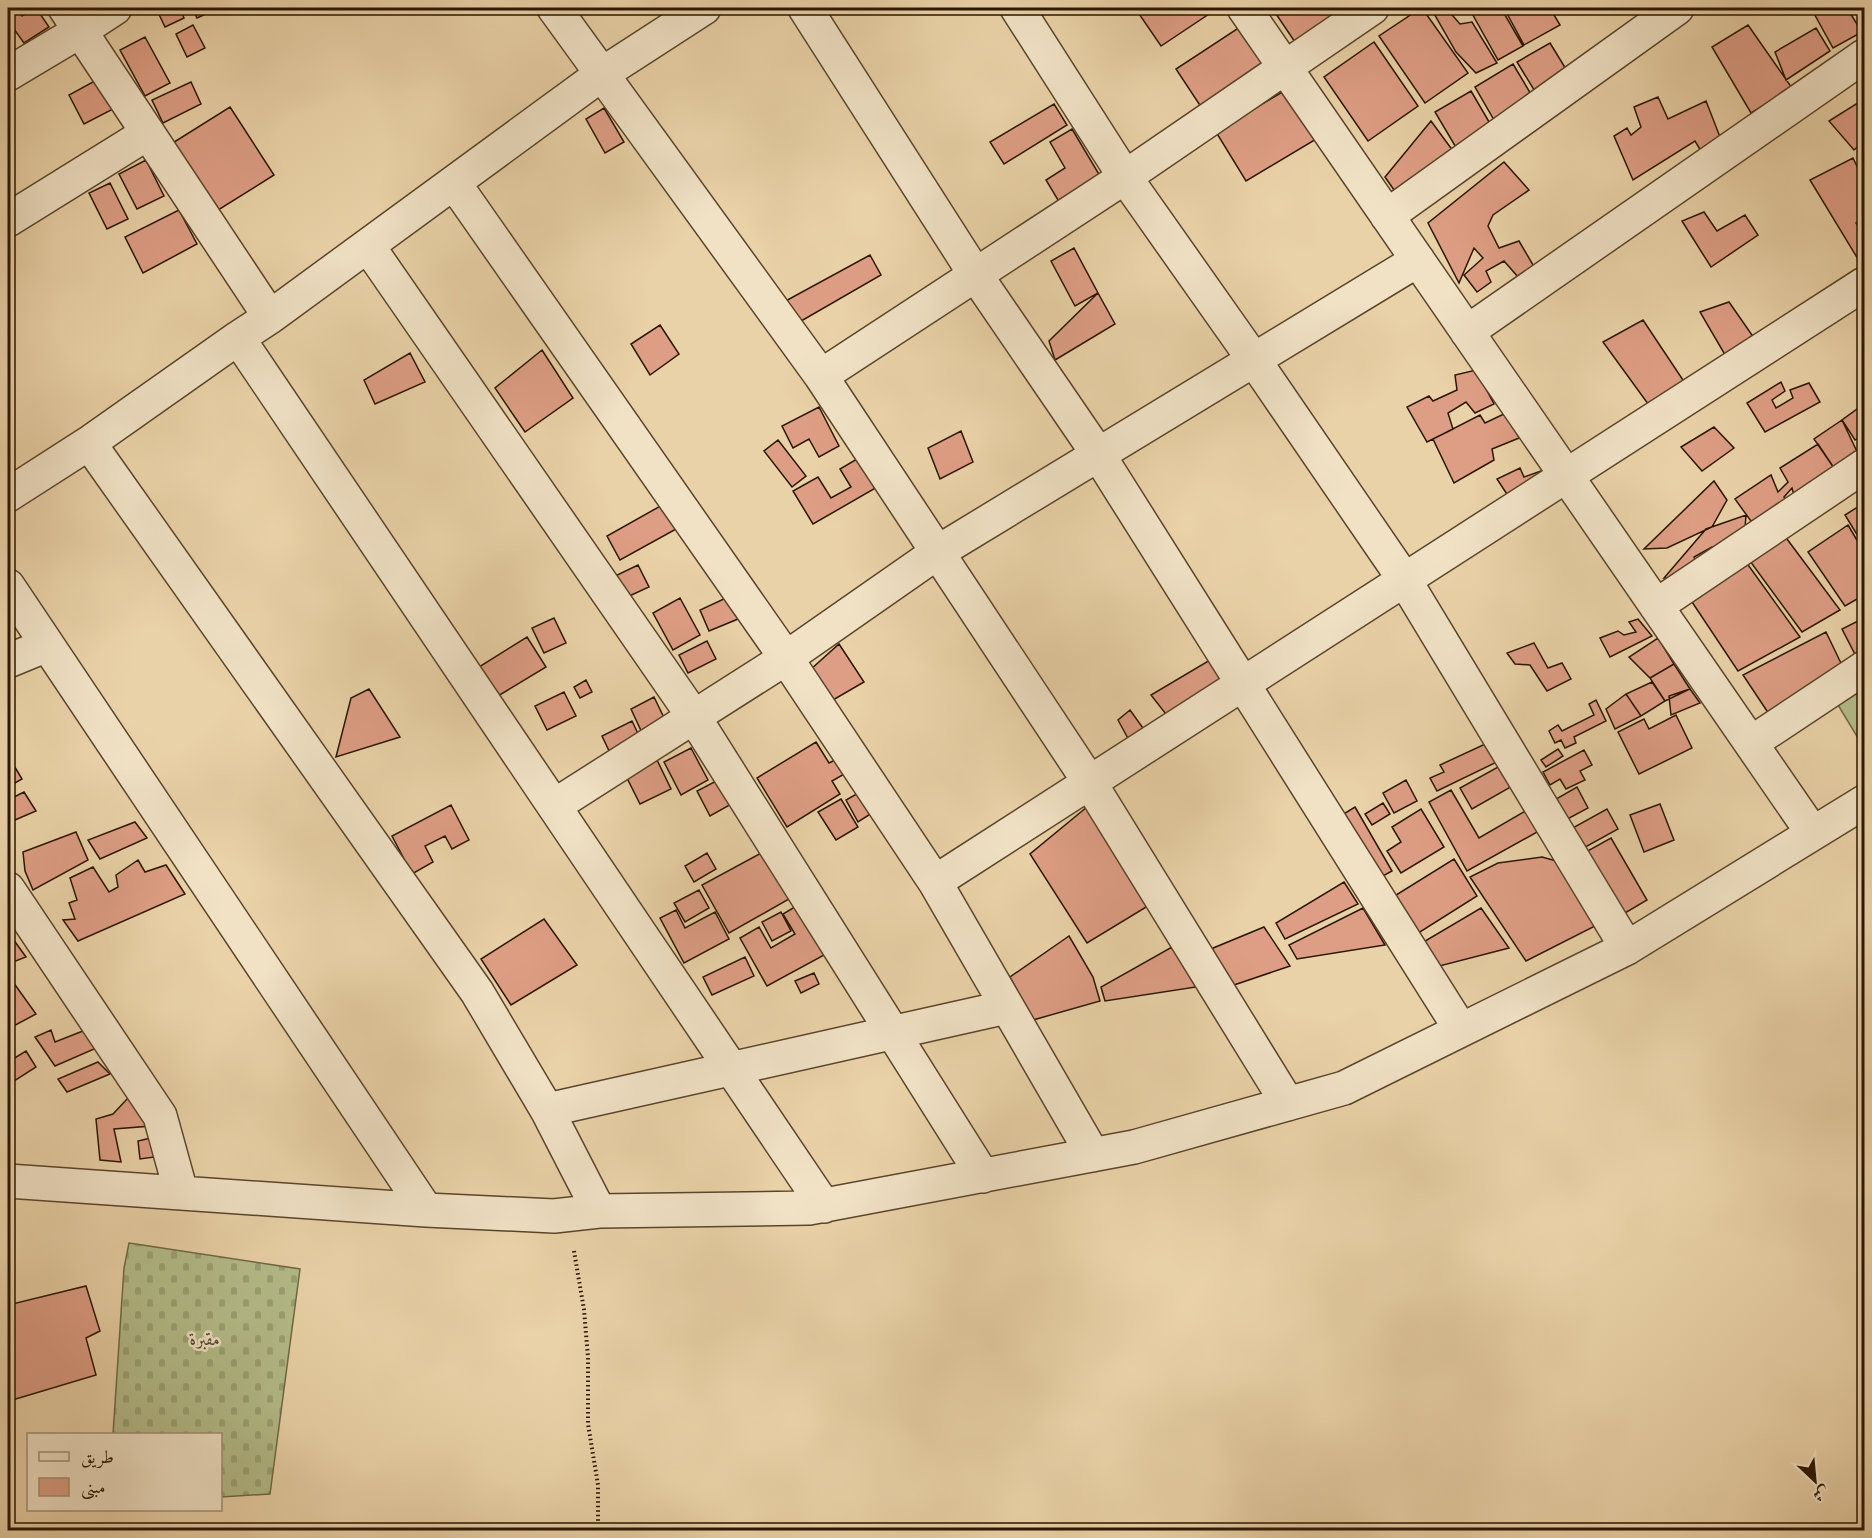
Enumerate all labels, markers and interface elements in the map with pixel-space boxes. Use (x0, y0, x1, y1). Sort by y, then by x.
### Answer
park label: مقبرة (189, 1329, 220, 1351)
legend (27, 1433, 222, 1511)
text: طريق (81, 1447, 114, 1469)
north arrow (1785, 1451, 1845, 1511)
text: مبنى (81, 1477, 106, 1500)
text: ش (1810, 1481, 1833, 1506)

